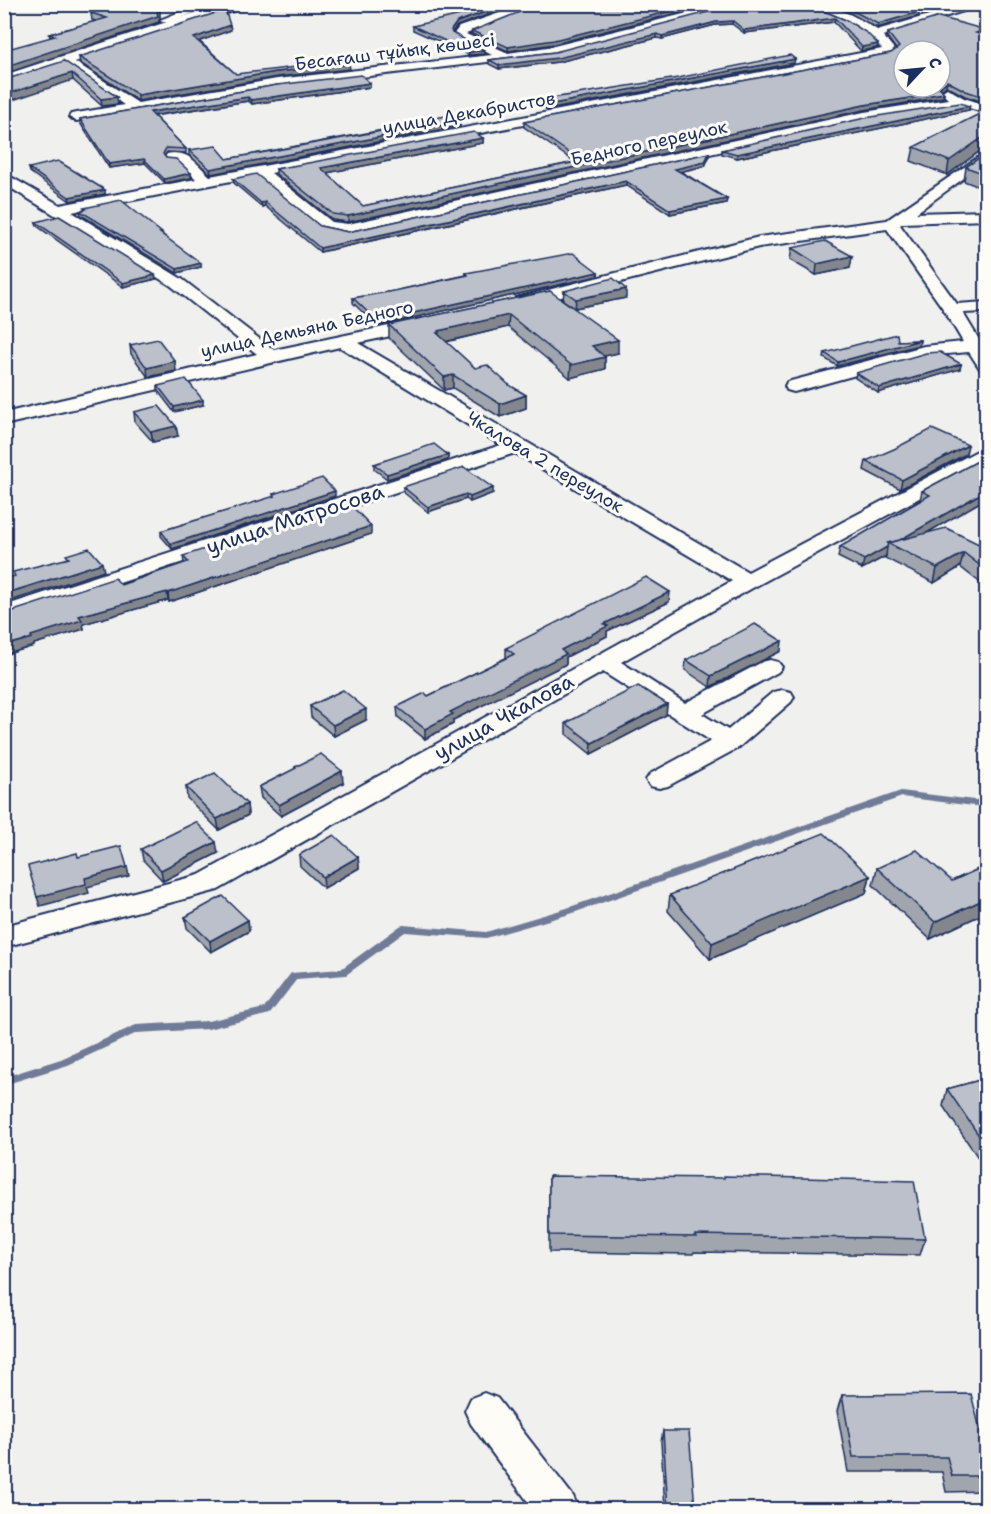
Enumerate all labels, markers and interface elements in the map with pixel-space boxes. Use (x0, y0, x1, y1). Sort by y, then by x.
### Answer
street label: Бесағаш тұйық көшесі (293, 28, 497, 76)
north arrow (892, 39, 952, 99)
text: С (923, 54, 947, 72)
street label: улица Декабристов (381, 86, 557, 140)
street label: Бедного переулок (569, 115, 730, 171)
street label: улица Демьяна Бедного (198, 295, 416, 363)
street label: Чкалова 2 переулок (462, 406, 628, 519)
street label: улица Матросова (203, 477, 387, 561)
street label: улица Чкалова (429, 667, 579, 767)

